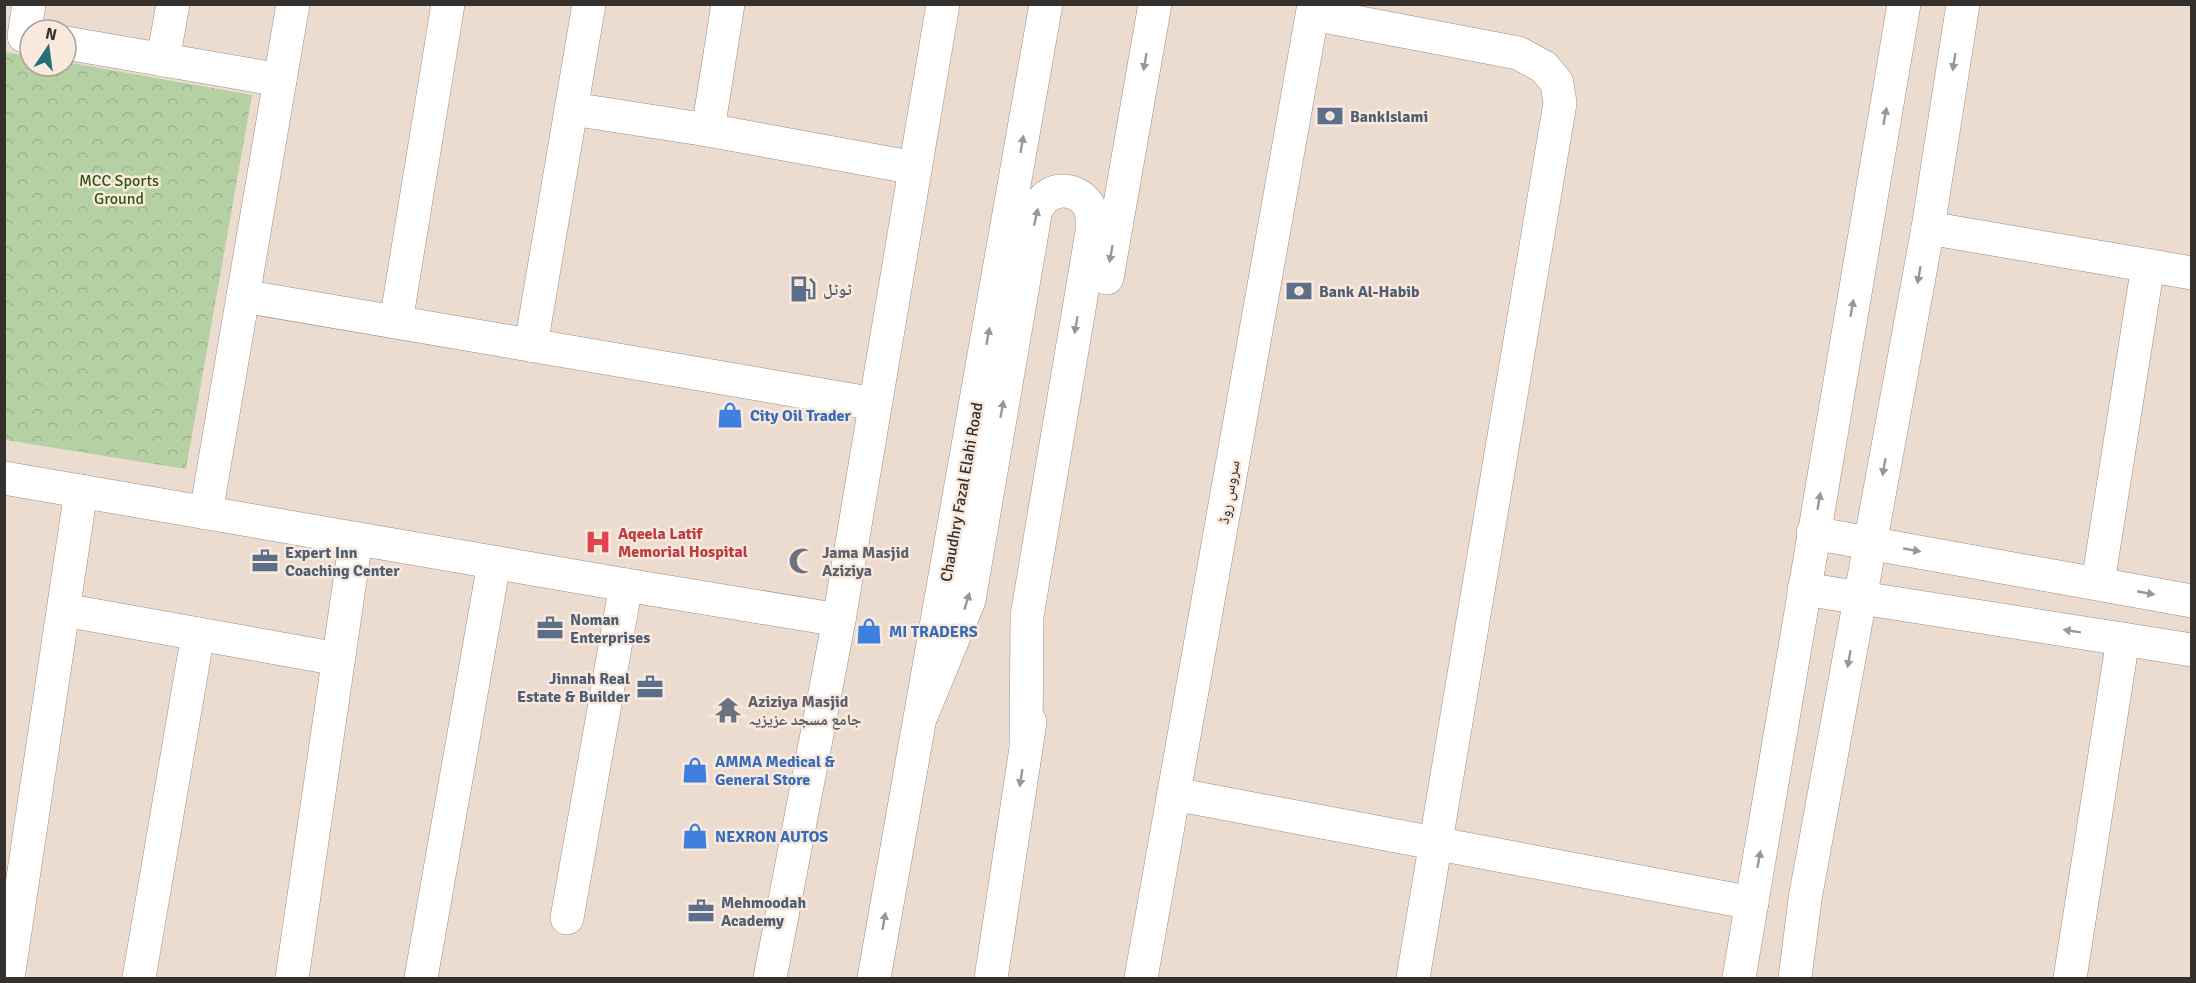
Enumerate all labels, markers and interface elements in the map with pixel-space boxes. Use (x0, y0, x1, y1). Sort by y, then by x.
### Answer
north arrow (18, 18, 78, 78)
text: N (43, 23, 59, 45)
one-way arrow (1140, 53, 1149, 72)
one-way arrow (1949, 53, 1958, 72)
bank icon: BankIslami (1315, 101, 1345, 131)
place label: BankIslami (1350, 107, 1428, 127)
one-way arrow (1881, 107, 1890, 126)
one-way arrow (1017, 134, 1026, 153)
park label: MCC Sports Ground (79, 171, 159, 209)
one-way arrow (1031, 208, 1041, 226)
one-way arrow (1106, 245, 1115, 264)
one-way arrow (1914, 266, 1923, 285)
fuel station icon: ٹوٹل (788, 274, 818, 304)
bank icon: Bank Al-Habib (1284, 276, 1314, 306)
place label: ٹوٹل (823, 280, 852, 300)
place label: Bank Al-Habib (1319, 282, 1420, 302)
one-way arrow (1848, 299, 1857, 318)
one-way arrow (1071, 316, 1080, 335)
one-way arrow (984, 326, 993, 345)
one-way arrow (998, 399, 1007, 418)
shop icon: City Oil Trader (715, 400, 745, 430)
street label: Chaudhry Fazal Elahi Road (936, 401, 988, 583)
place label: City Oil Trader (750, 406, 852, 426)
one-way arrow (1879, 458, 1888, 477)
street label: سروس روڈ (1214, 459, 1244, 526)
one-way arrow (1815, 491, 1824, 510)
place label: Aqeela Latif Memorial Hospital (618, 524, 748, 562)
hospital icon: Aqeela Latif Memorial Hospital (583, 527, 613, 557)
place label: Expert Inn Coaching Center (285, 543, 400, 581)
place label: Jama Masjid Aziziya (822, 543, 909, 581)
office icon: Expert Inn Coaching Center (250, 546, 280, 576)
mosque icon: Jama Masjid Aziziya (787, 546, 817, 576)
one-way arrow (1903, 546, 1922, 555)
one-way arrow (2136, 589, 2155, 598)
one-way arrow (963, 592, 972, 610)
place label: Noman Enterprises (570, 610, 650, 648)
office icon: Noman Enterprises (535, 613, 565, 643)
shop icon: MI TRADERS (854, 616, 884, 646)
place label: MI TRADERS (889, 622, 978, 642)
one-way arrow (2062, 626, 2081, 635)
one-way arrow (1844, 650, 1853, 669)
place label: Jinnah Real Estate & Builder (517, 669, 631, 707)
office icon: Jinnah Real Estate & Builder (635, 672, 665, 702)
place label: Aziziya Masjid جامع مسجد عزیزیہ (748, 692, 862, 730)
temple icon: Aziziya Masjid جامع مسجد عزیزیہ (713, 695, 743, 725)
place label: AMMA Medical & General Store (715, 752, 836, 790)
shop icon: AMMA Medical & General Store (680, 755, 710, 785)
one-way arrow (1016, 768, 1025, 787)
shop icon: NEXRON AUTOS (680, 821, 710, 851)
place label: NEXRON AUTOS (715, 827, 828, 847)
one-way arrow (1755, 849, 1764, 868)
place label: Mehmoodah Academy (721, 893, 806, 931)
office icon: Mehmoodah Academy (686, 896, 716, 926)
one-way arrow (880, 911, 889, 930)

